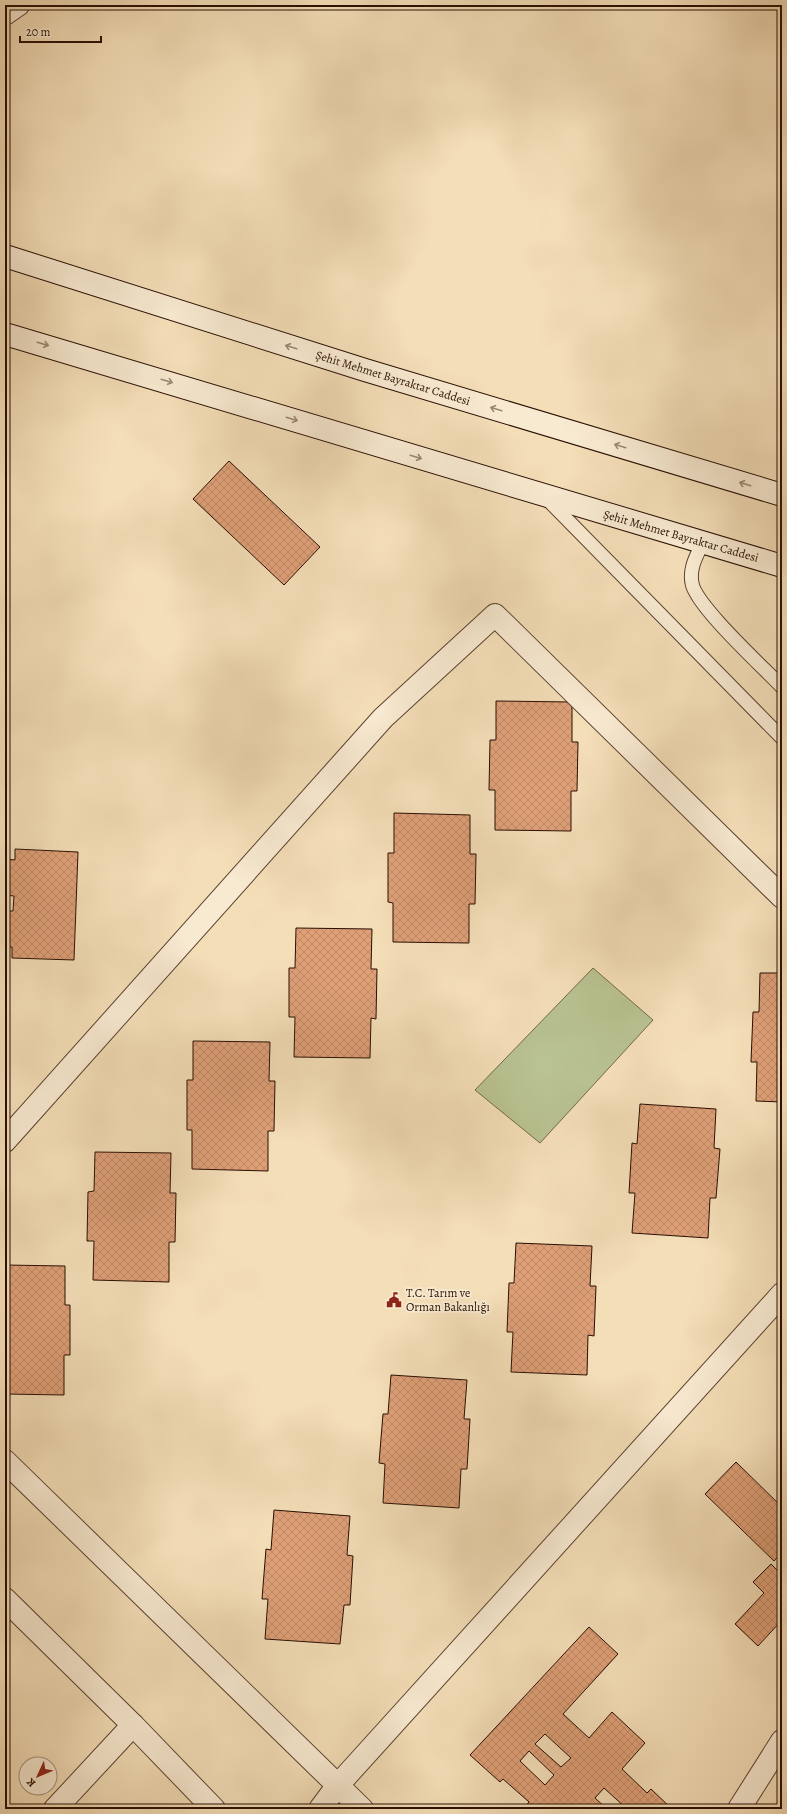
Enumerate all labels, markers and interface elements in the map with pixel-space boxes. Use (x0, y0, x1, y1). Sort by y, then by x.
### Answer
scale bar (20, 18, 101, 44)
text: 20 m (26, 24, 50, 40)
one-way arrow (36, 341, 49, 349)
one-way arrow (285, 342, 297, 350)
street label: Şehit Mehmet Bayraktar Caddesi (314, 347, 472, 409)
one-way arrow (160, 378, 173, 385)
one-way arrow (489, 405, 502, 412)
one-way arrow (285, 416, 298, 423)
one-way arrow (614, 442, 627, 449)
one-way arrow (409, 454, 422, 461)
one-way arrow (738, 480, 751, 487)
street label: Şehit Mehmet Bayraktar Caddesi (601, 506, 761, 566)
place label: T.C. Tarım ve Orman Bakanlığı (406, 1285, 490, 1315)
public building icon: T.C. Tarım ve Orman Bakanlığı (385, 1291, 403, 1309)
north arrow (18, 1756, 58, 1796)
text: K (23, 1774, 39, 1790)

